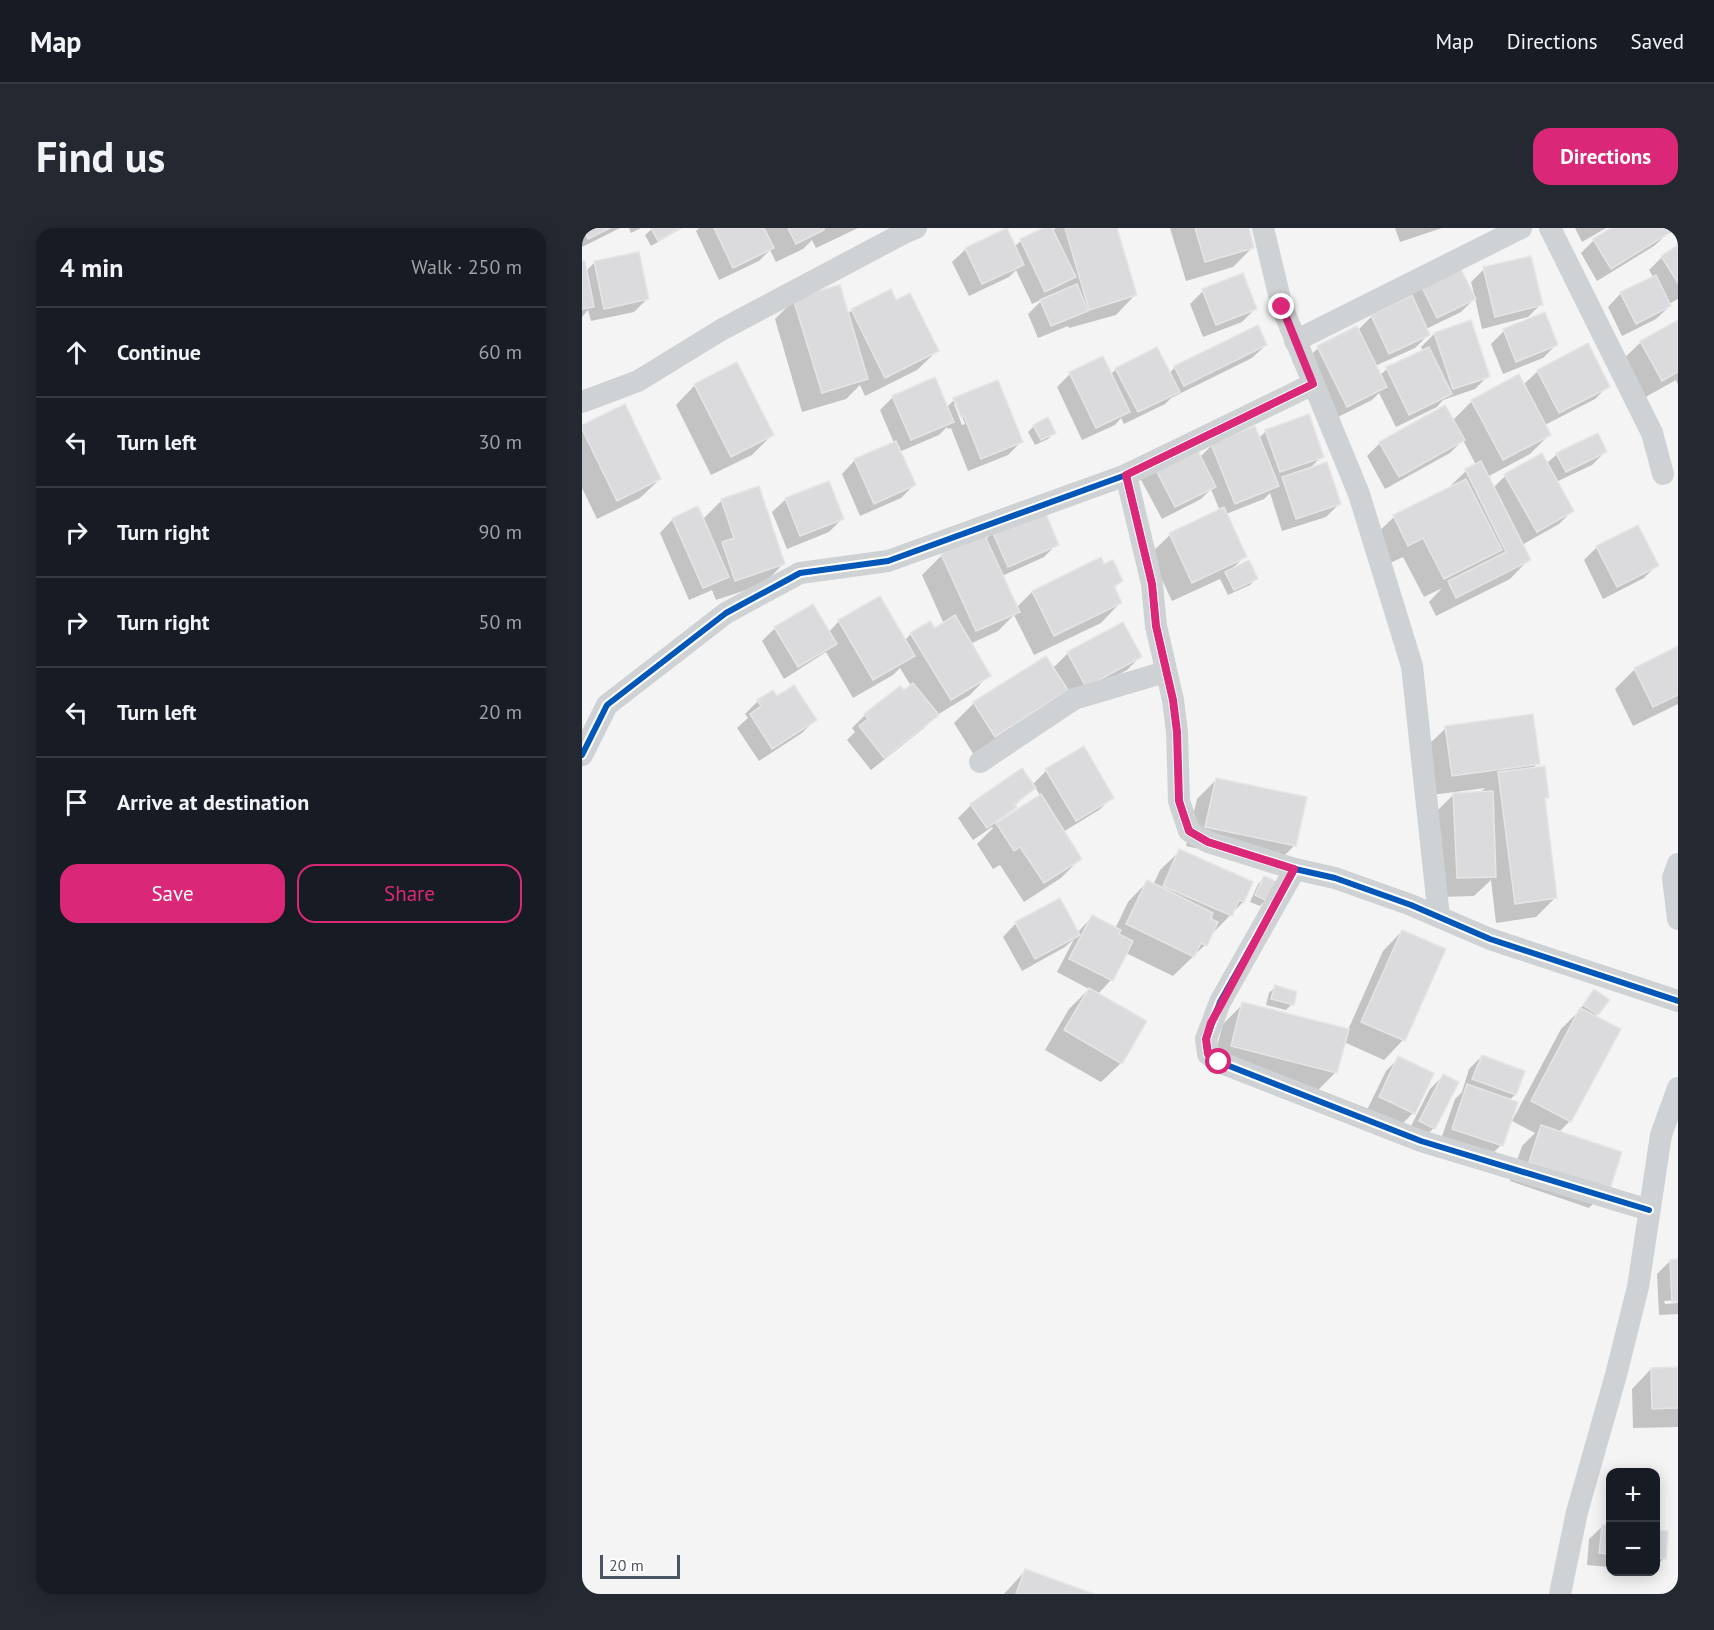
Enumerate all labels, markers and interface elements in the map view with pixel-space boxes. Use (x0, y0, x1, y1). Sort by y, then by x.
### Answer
text: Map (30, 23, 81, 60)
text: Map (1435, 28, 1474, 55)
text: Directions (1507, 28, 1598, 55)
text: Saved (1631, 28, 1684, 55)
button: Directions (1533, 128, 1678, 185)
text: Find us (36, 129, 165, 184)
text: 4 min (60, 251, 123, 284)
text: Walk · 250 m (411, 254, 522, 280)
route end (1268, 293, 1294, 319)
icon: ahead (60, 336, 93, 369)
text: Continue (117, 338, 201, 366)
text: 60 m (479, 339, 522, 365)
icon: left (60, 426, 93, 459)
text: Turn left (117, 428, 197, 456)
text: 30 m (479, 429, 522, 455)
icon: right (60, 516, 93, 549)
text: Turn right (117, 518, 209, 546)
text: 90 m (479, 519, 522, 545)
icon: right (60, 606, 93, 639)
text: Turn right (117, 608, 209, 636)
text: 50 m (479, 609, 522, 635)
icon: left (60, 696, 93, 729)
text: Turn left (117, 698, 197, 726)
text: 20 m (479, 699, 522, 725)
icon: arrive (60, 786, 93, 819)
text: Arrive at destination (117, 788, 309, 816)
button: Save (60, 864, 285, 923)
button: Share (297, 864, 522, 923)
route start (1205, 1048, 1231, 1074)
map controls (1606, 1468, 1660, 1576)
button: + (1606, 1468, 1660, 1522)
button: − (1606, 1522, 1660, 1576)
scale bar (600, 1552, 680, 1580)
text: 20 m (609, 1555, 644, 1575)

